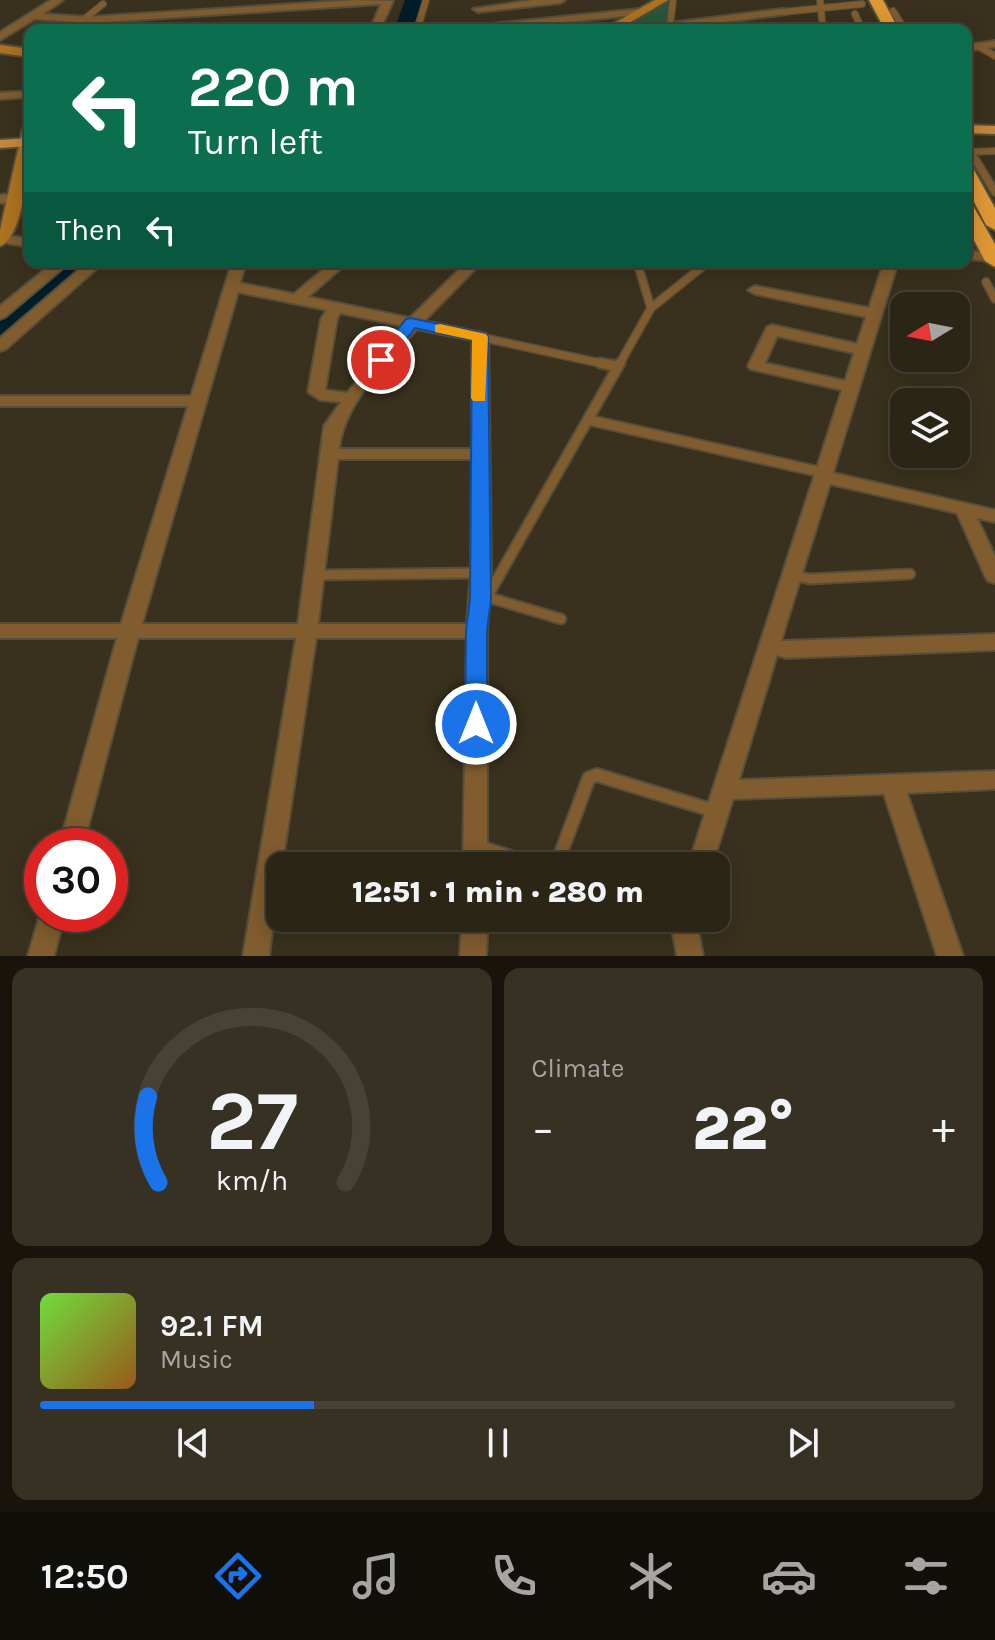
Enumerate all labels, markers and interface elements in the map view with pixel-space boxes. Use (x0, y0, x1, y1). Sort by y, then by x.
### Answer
text: 220 m (188, 54, 359, 119)
icon: left (56, 56, 160, 160)
text: Turn left (188, 121, 323, 163)
icon: left (139, 208, 183, 252)
text: Then (56, 212, 123, 248)
north arrow (890, 292, 970, 372)
map controls (890, 292, 970, 468)
pin (347, 326, 415, 394)
icon: arrive (359, 338, 403, 382)
button: layers (890, 388, 970, 468)
position arrow (434, 682, 518, 766)
speed limit sign: 30 (24, 828, 128, 932)
text: 12:51 · 1 min · 280 m (352, 874, 644, 910)
text: Climate (532, 1053, 624, 1084)
text: 27 (206, 1073, 298, 1170)
text: 22° (692, 1094, 794, 1164)
text: − (532, 1103, 555, 1154)
text: + (932, 1103, 955, 1154)
text: km/h (216, 1164, 288, 1197)
text: 92.1 FM (160, 1308, 264, 1344)
text: Music (160, 1344, 233, 1375)
icon: previous (171, 1421, 215, 1465)
icon: pause (476, 1421, 520, 1465)
icon: next (781, 1421, 825, 1465)
icon: directions (210, 1548, 266, 1604)
icon: music (348, 1548, 404, 1604)
icon: phone (486, 1548, 542, 1604)
icon: climate (623, 1548, 679, 1604)
icon: car (761, 1548, 817, 1604)
icon: filters (898, 1548, 954, 1604)
text: 12:50 (41, 1555, 129, 1597)

